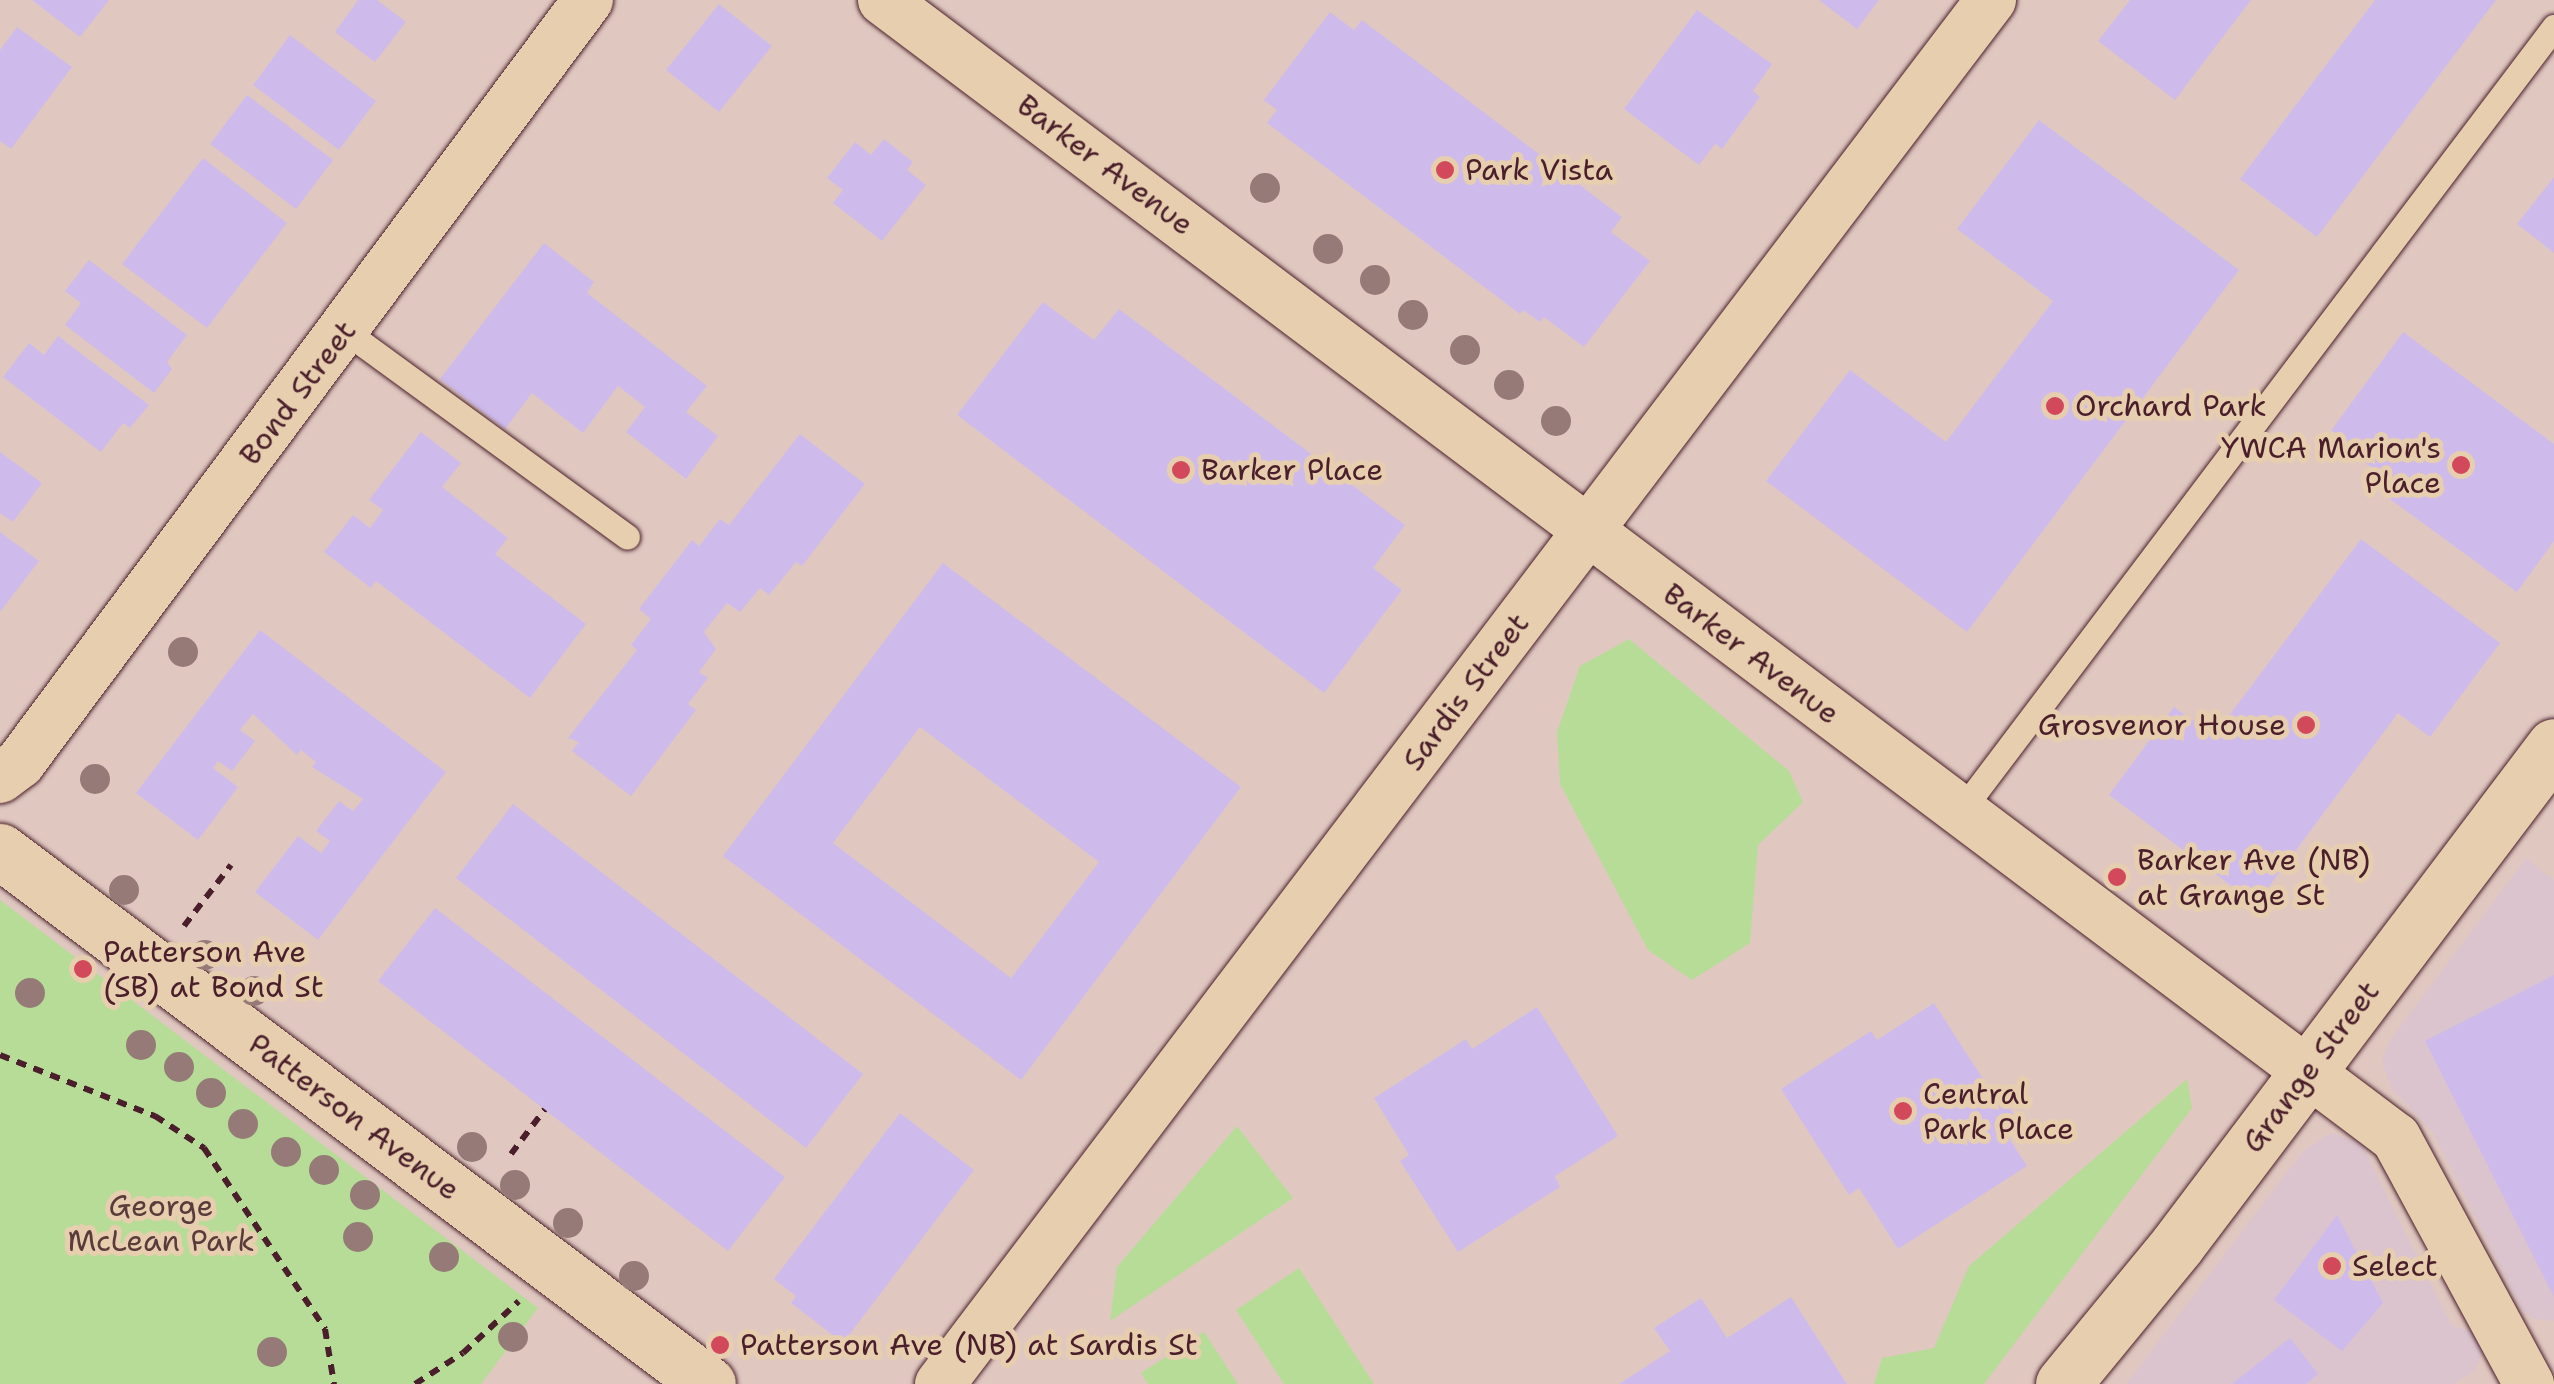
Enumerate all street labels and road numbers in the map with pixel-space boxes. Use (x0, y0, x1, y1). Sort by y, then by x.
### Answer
street label: Barker Avenue (1010, 87, 1200, 243)
street label: Bond Street (232, 314, 364, 472)
street label: Barker Avenue (1656, 576, 1846, 732)
street label: Sardis Street (1395, 606, 1537, 778)
street label: Grange Street (2235, 974, 2387, 1160)
street label: Patterson Avenue (241, 1026, 467, 1208)

